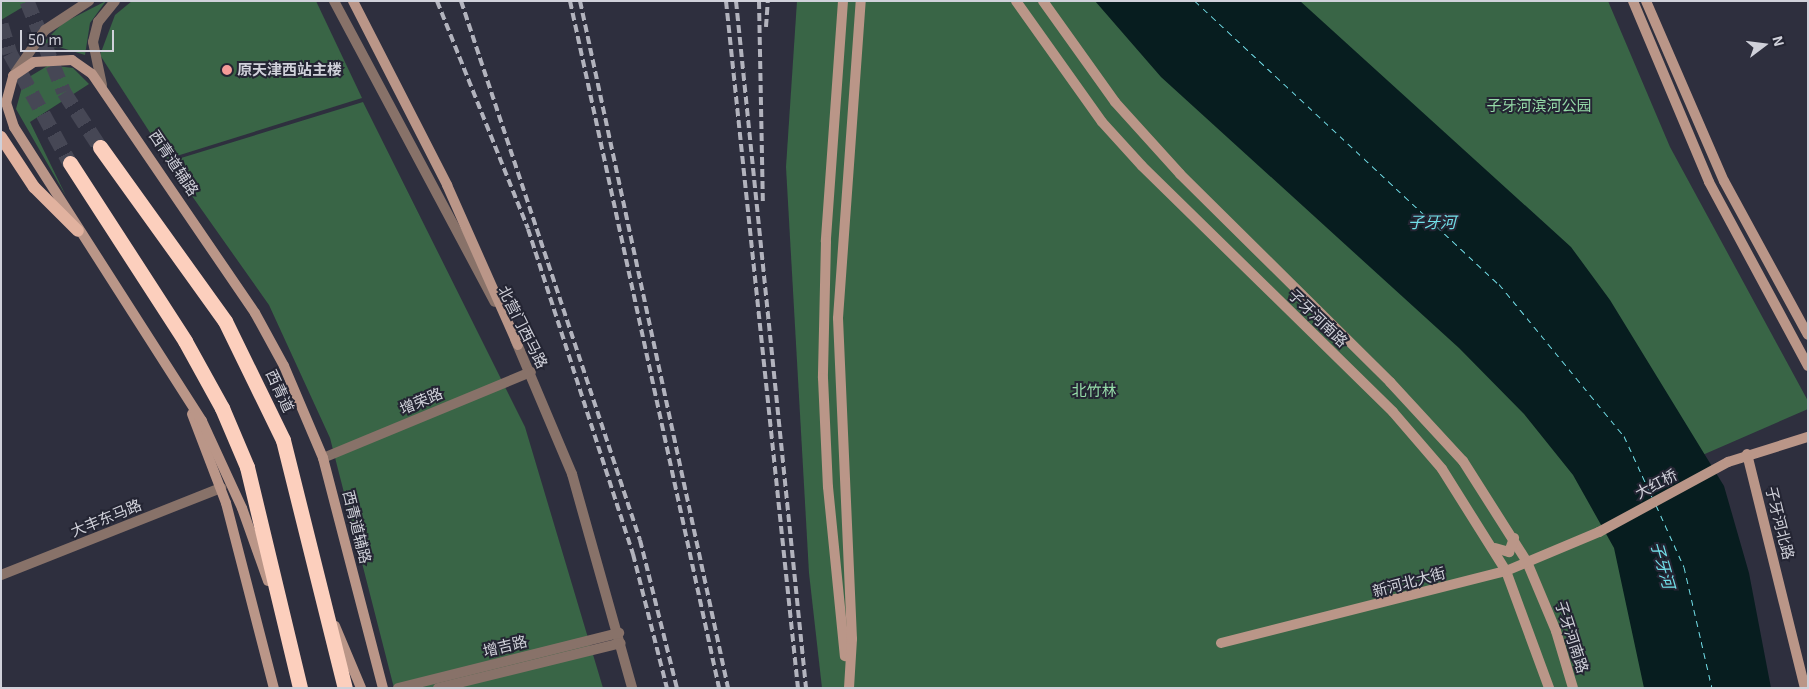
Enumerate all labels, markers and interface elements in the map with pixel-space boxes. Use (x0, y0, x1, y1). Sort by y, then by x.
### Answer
scale bar (22, 20, 116, 52)
north arrow (1739, 20, 1789, 70)
text: 50 m (28, 30, 62, 48)
text: N (1769, 34, 1788, 48)
place label: 原天津西站主楼 (237, 61, 342, 79)
marker: 原天津西站主楼 (221, 64, 233, 76)
park label: 子牙河滨河公园 (1487, 97, 1591, 115)
street label: 西青道辅路 (146, 127, 202, 199)
water label: 子牙河 (1408, 212, 1456, 232)
street label: 北营门西马路 (495, 283, 551, 371)
street label: 子牙河南路 (1285, 285, 1351, 351)
street label: 西青道 (262, 367, 298, 415)
park label: 北竹林 (1072, 382, 1116, 400)
street label: 增荣路 (397, 384, 445, 418)
street label: 大红桥 (1632, 465, 1680, 503)
street label: 子牙河北路 (1762, 484, 1798, 562)
street label: 西青道辅路 (339, 488, 375, 566)
street label: 大丰东马路 (68, 496, 144, 540)
water label: 子牙河 (1647, 539, 1679, 591)
street label: 新河北大街 (1370, 564, 1448, 600)
street label: 子牙河南路 (1552, 599, 1592, 675)
street label: 增吉路 (481, 632, 529, 660)

